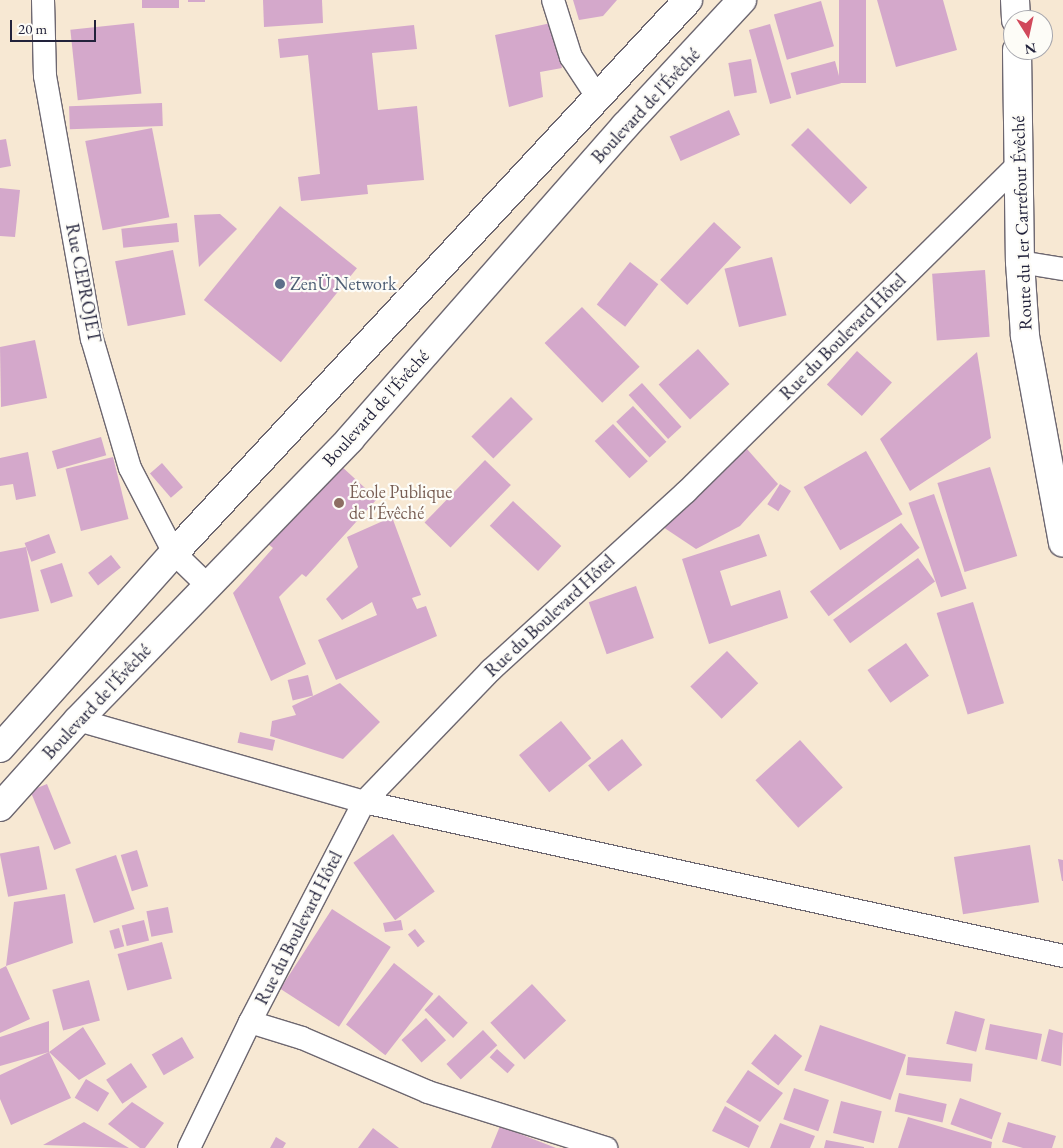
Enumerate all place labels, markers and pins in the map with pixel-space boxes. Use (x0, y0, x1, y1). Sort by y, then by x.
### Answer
place label: ZenÜ Network (290, 273, 396, 295)
marker: ZenÜ Network (274, 278, 286, 290)
place label: École Publique de l'Évêché (349, 482, 452, 524)
marker: École Publique de l'Évêché (333, 497, 345, 509)

